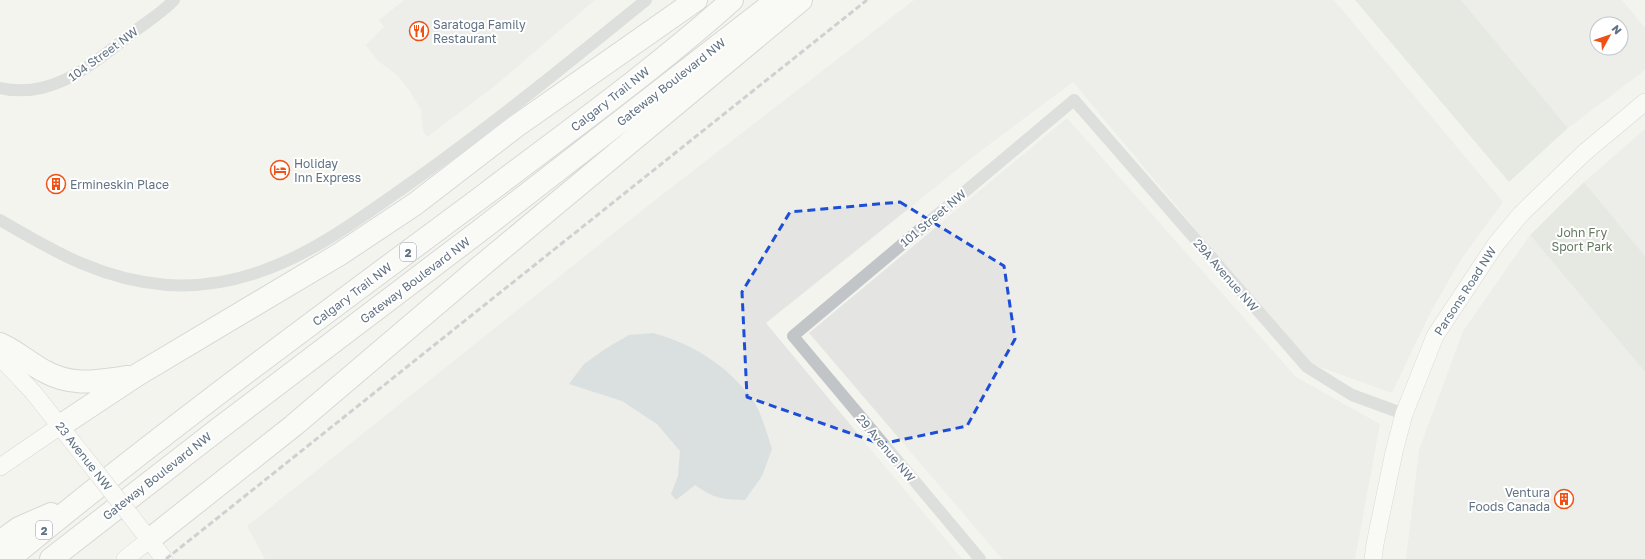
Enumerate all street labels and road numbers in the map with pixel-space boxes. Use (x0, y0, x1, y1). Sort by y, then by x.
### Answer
street label: 104 Street NW (65, 23, 141, 84)
street label: Gateway Boulevard NW (614, 34, 729, 129)
street label: Calgary Trail NW (568, 63, 653, 134)
street label: 101 Street NW (897, 186, 969, 250)
street label: Gateway Boulevard NW (357, 233, 473, 326)
street label: 29A Avenue NW (1190, 236, 1262, 315)
road number: 2 (400, 243, 416, 261)
street label: Parsons Road NW (1431, 244, 1499, 338)
street label: Calgary Trail NW (309, 259, 395, 329)
street label: 29 Avenue NW (854, 411, 919, 485)
street label: 23 Avenue NW (53, 419, 116, 494)
street label: Gateway Boulevard NW (100, 428, 215, 523)
road number: 2 (36, 521, 52, 539)

